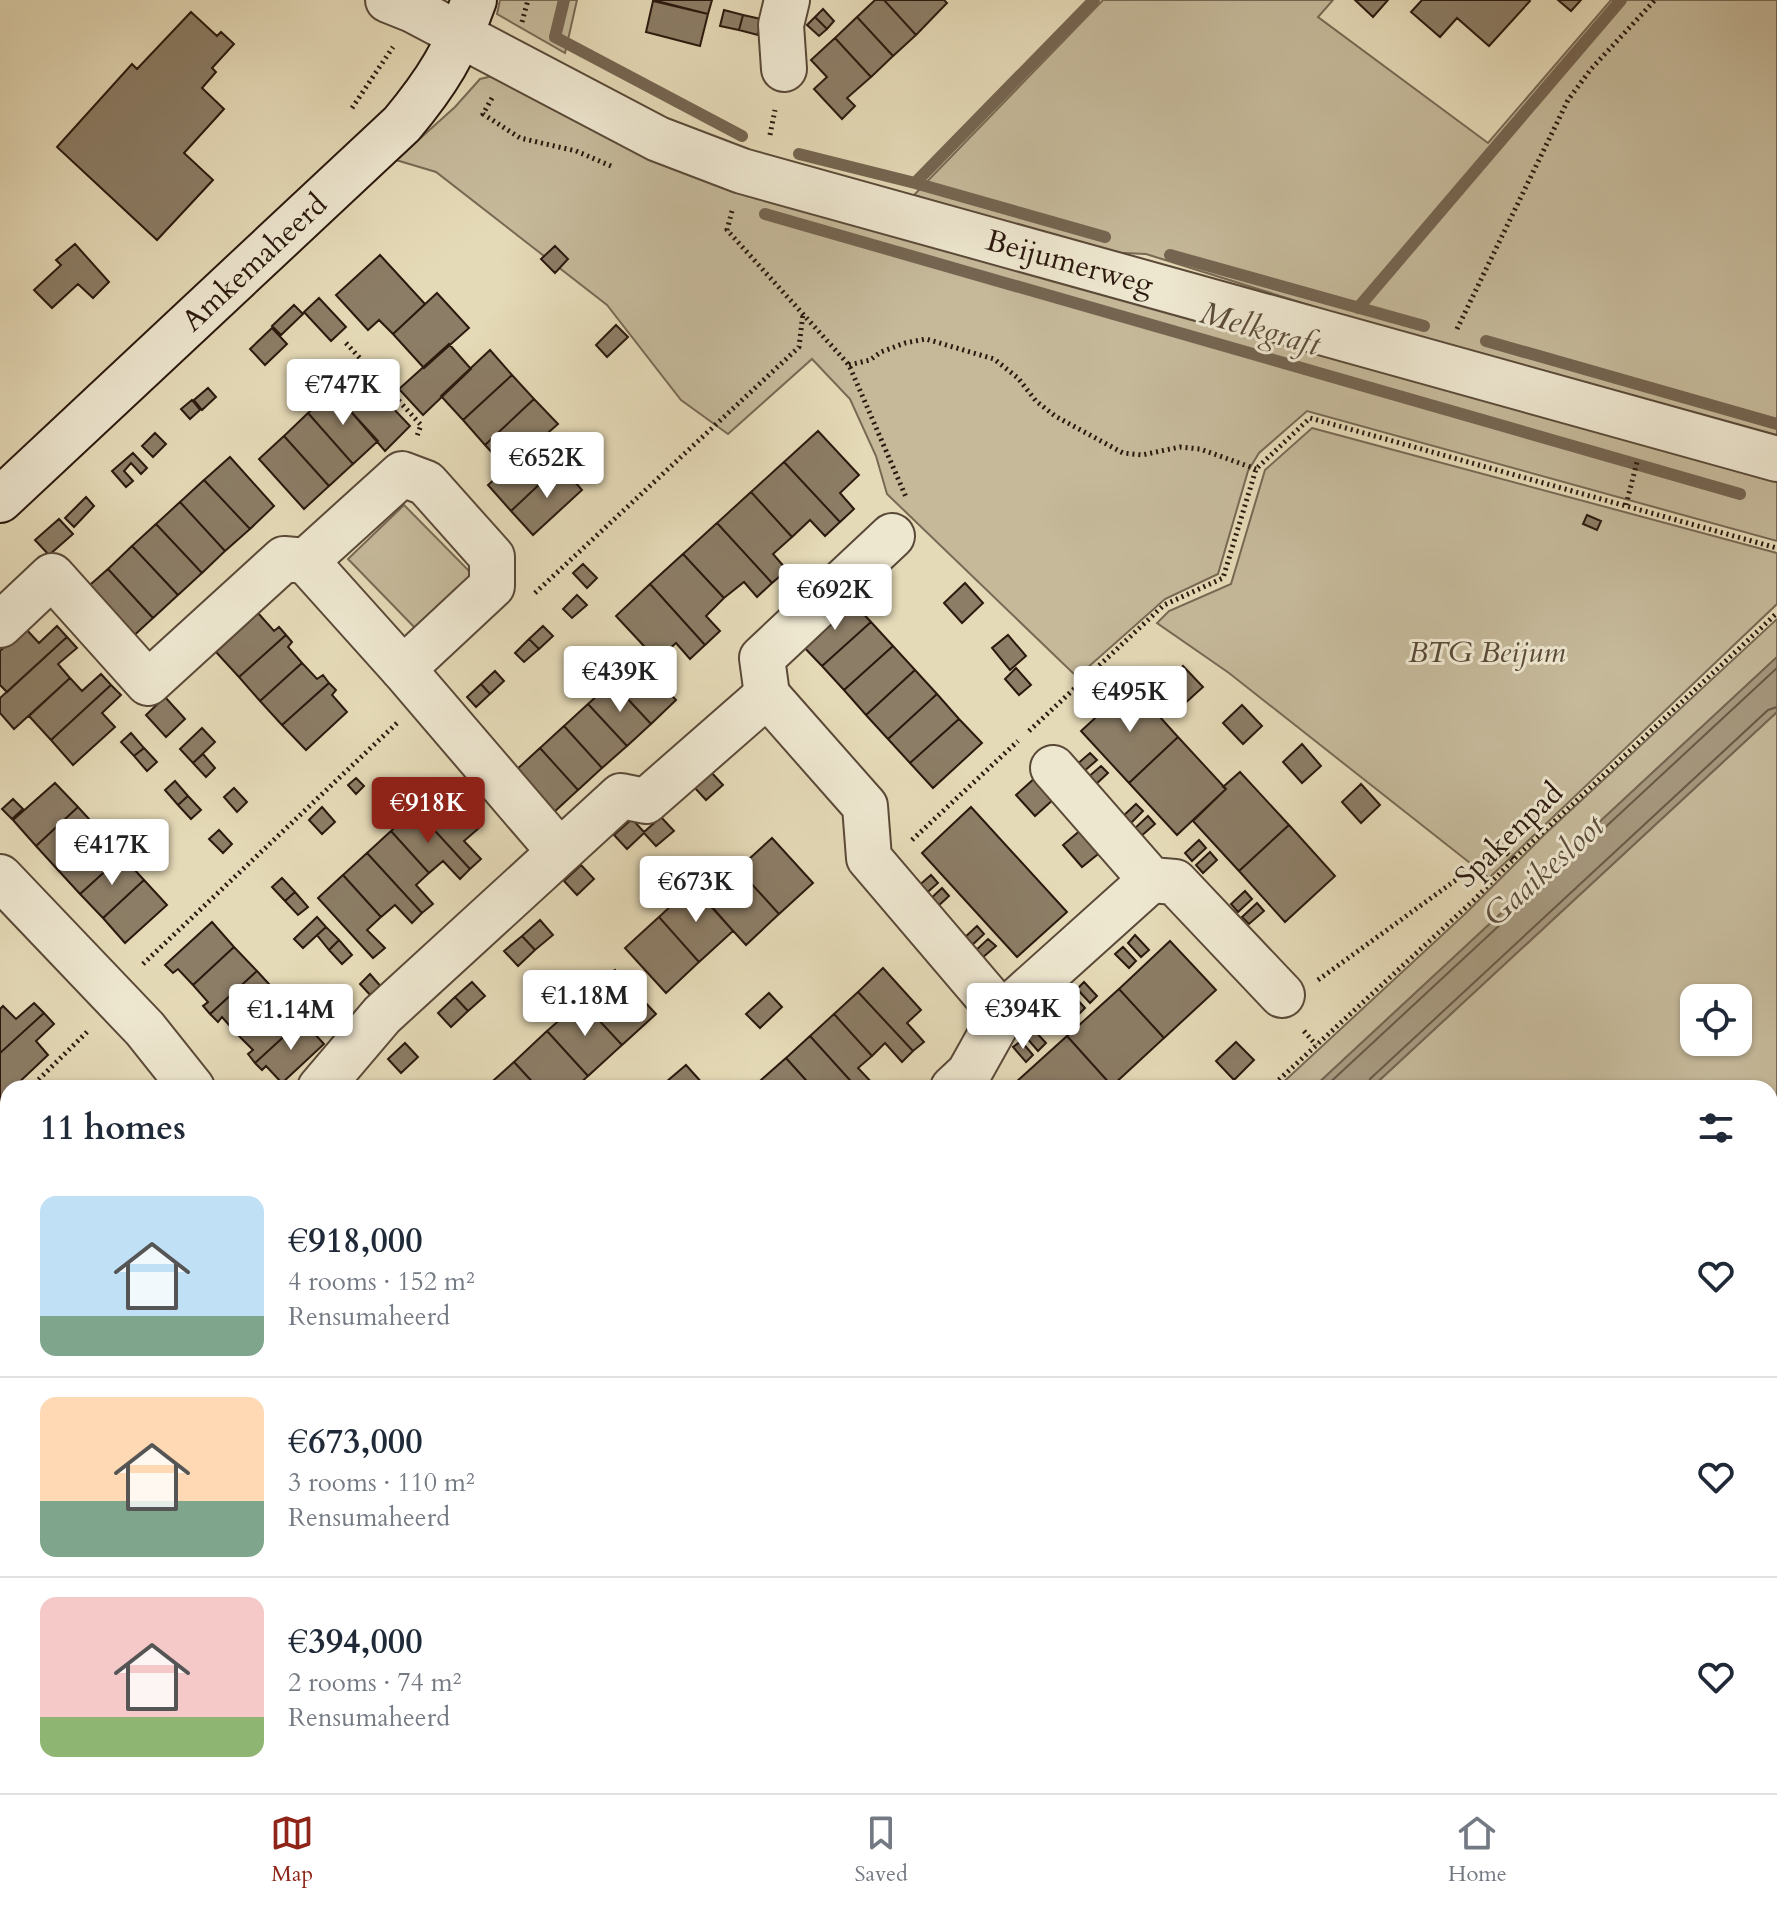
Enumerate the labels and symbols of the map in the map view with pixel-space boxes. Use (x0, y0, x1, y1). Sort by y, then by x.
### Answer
street label: Amkemaheerd (172, 184, 336, 341)
street label: Beijumerweg (982, 219, 1158, 305)
water label: Melkgraft (1195, 291, 1326, 367)
pin: €747K (287, 359, 399, 427)
pin: €652K (491, 432, 603, 500)
pin: €692K (779, 564, 891, 632)
park label: BTG Beijum (1408, 632, 1566, 673)
pin: €439K (564, 646, 676, 714)
pin: €495K (1074, 666, 1186, 734)
street label: Spakenpad (1446, 773, 1572, 897)
pin: €918K (372, 777, 484, 845)
water label: Gaaikesloot (1474, 804, 1615, 937)
pin: €417K (56, 819, 168, 887)
pin: €673K (640, 856, 752, 924)
pin: €1.18M (520, 970, 650, 1038)
pin: €394K (967, 983, 1079, 1051)
pin: €1.14M (226, 984, 356, 1052)

